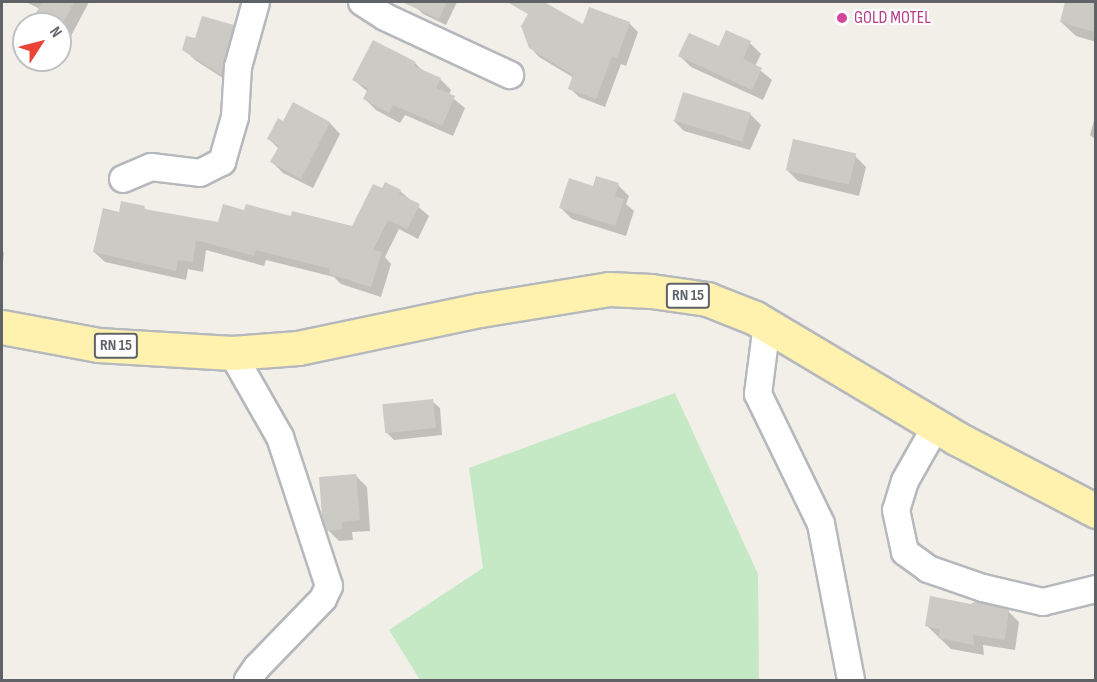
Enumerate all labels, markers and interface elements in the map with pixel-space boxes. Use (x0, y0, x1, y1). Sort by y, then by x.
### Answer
place label: GOLD MOTEL (854, 7, 931, 29)
marker: GOLD MOTEL (835, 11, 849, 25)
north arrow (12, 12, 72, 72)
text: N (45, 23, 66, 41)
road number: RN 15 (666, 283, 710, 309)
road number: RN 15 (94, 333, 138, 359)

